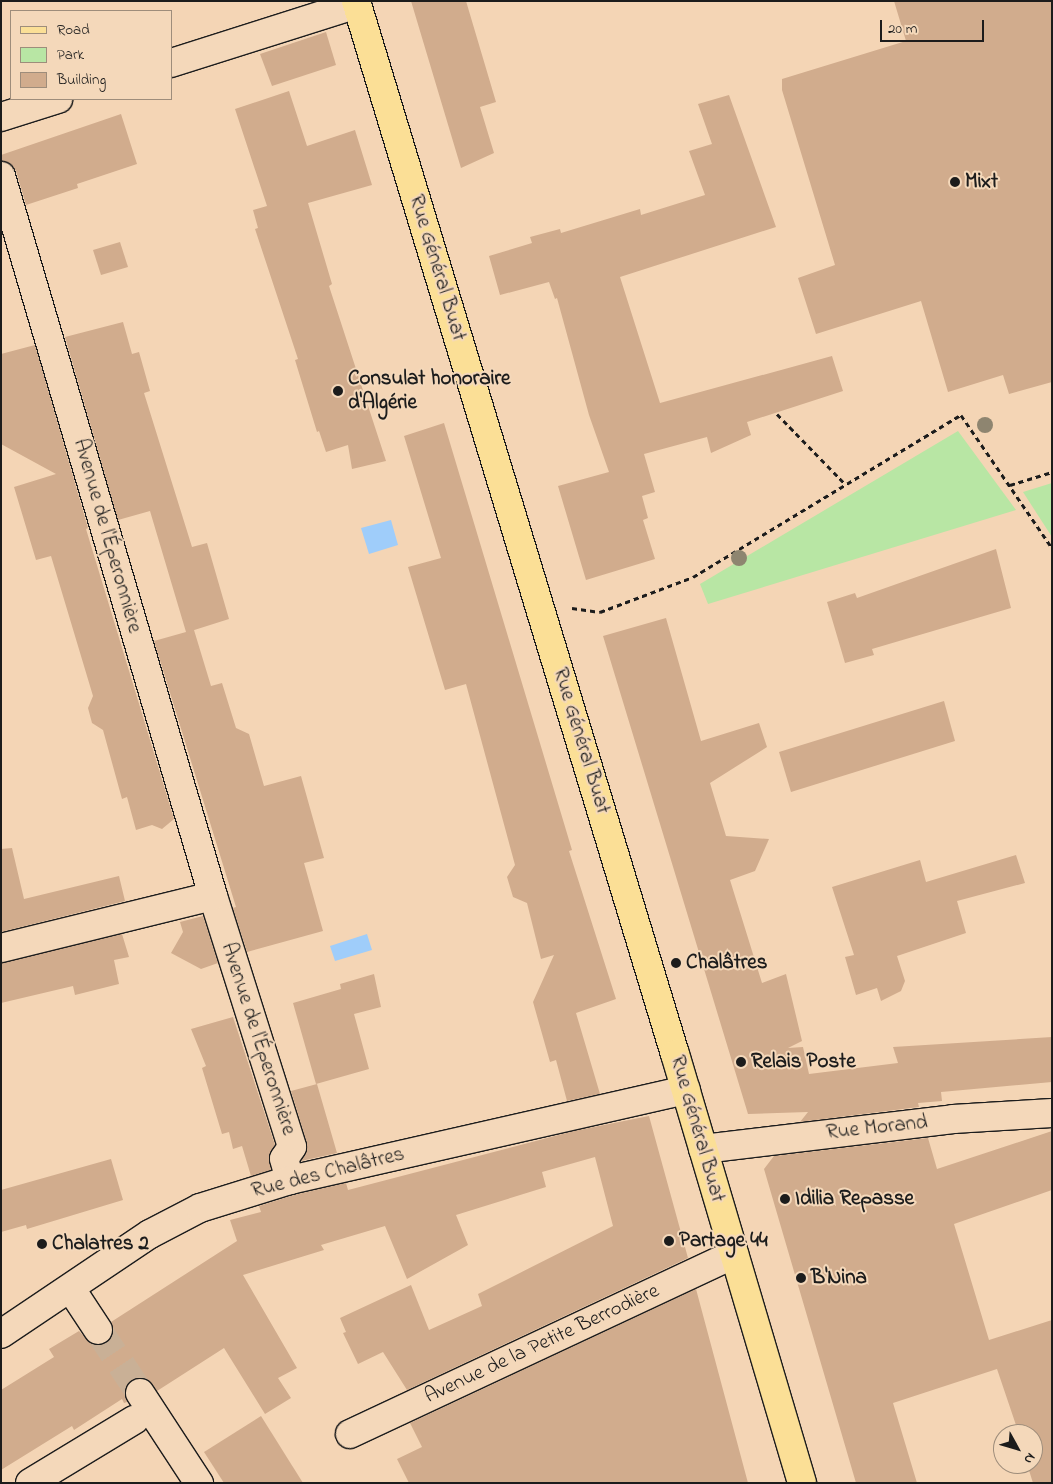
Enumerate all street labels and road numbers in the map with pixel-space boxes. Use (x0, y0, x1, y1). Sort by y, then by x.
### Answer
street label: Rue Général Buat (403, 192, 471, 344)
street label: Avenue de l'Éperonnière (67, 436, 147, 636)
street label: Rue Général Buat (547, 665, 615, 817)
street label: Avenue de l'Éperonnière (215, 940, 301, 1138)
street label: Rue Général Buat (664, 1053, 730, 1205)
street label: Rue Morand (825, 1110, 929, 1146)
street label: Rue des Chalâtres (249, 1142, 407, 1204)
street label: Avenue de la Petite Berrodière (421, 1279, 663, 1409)

